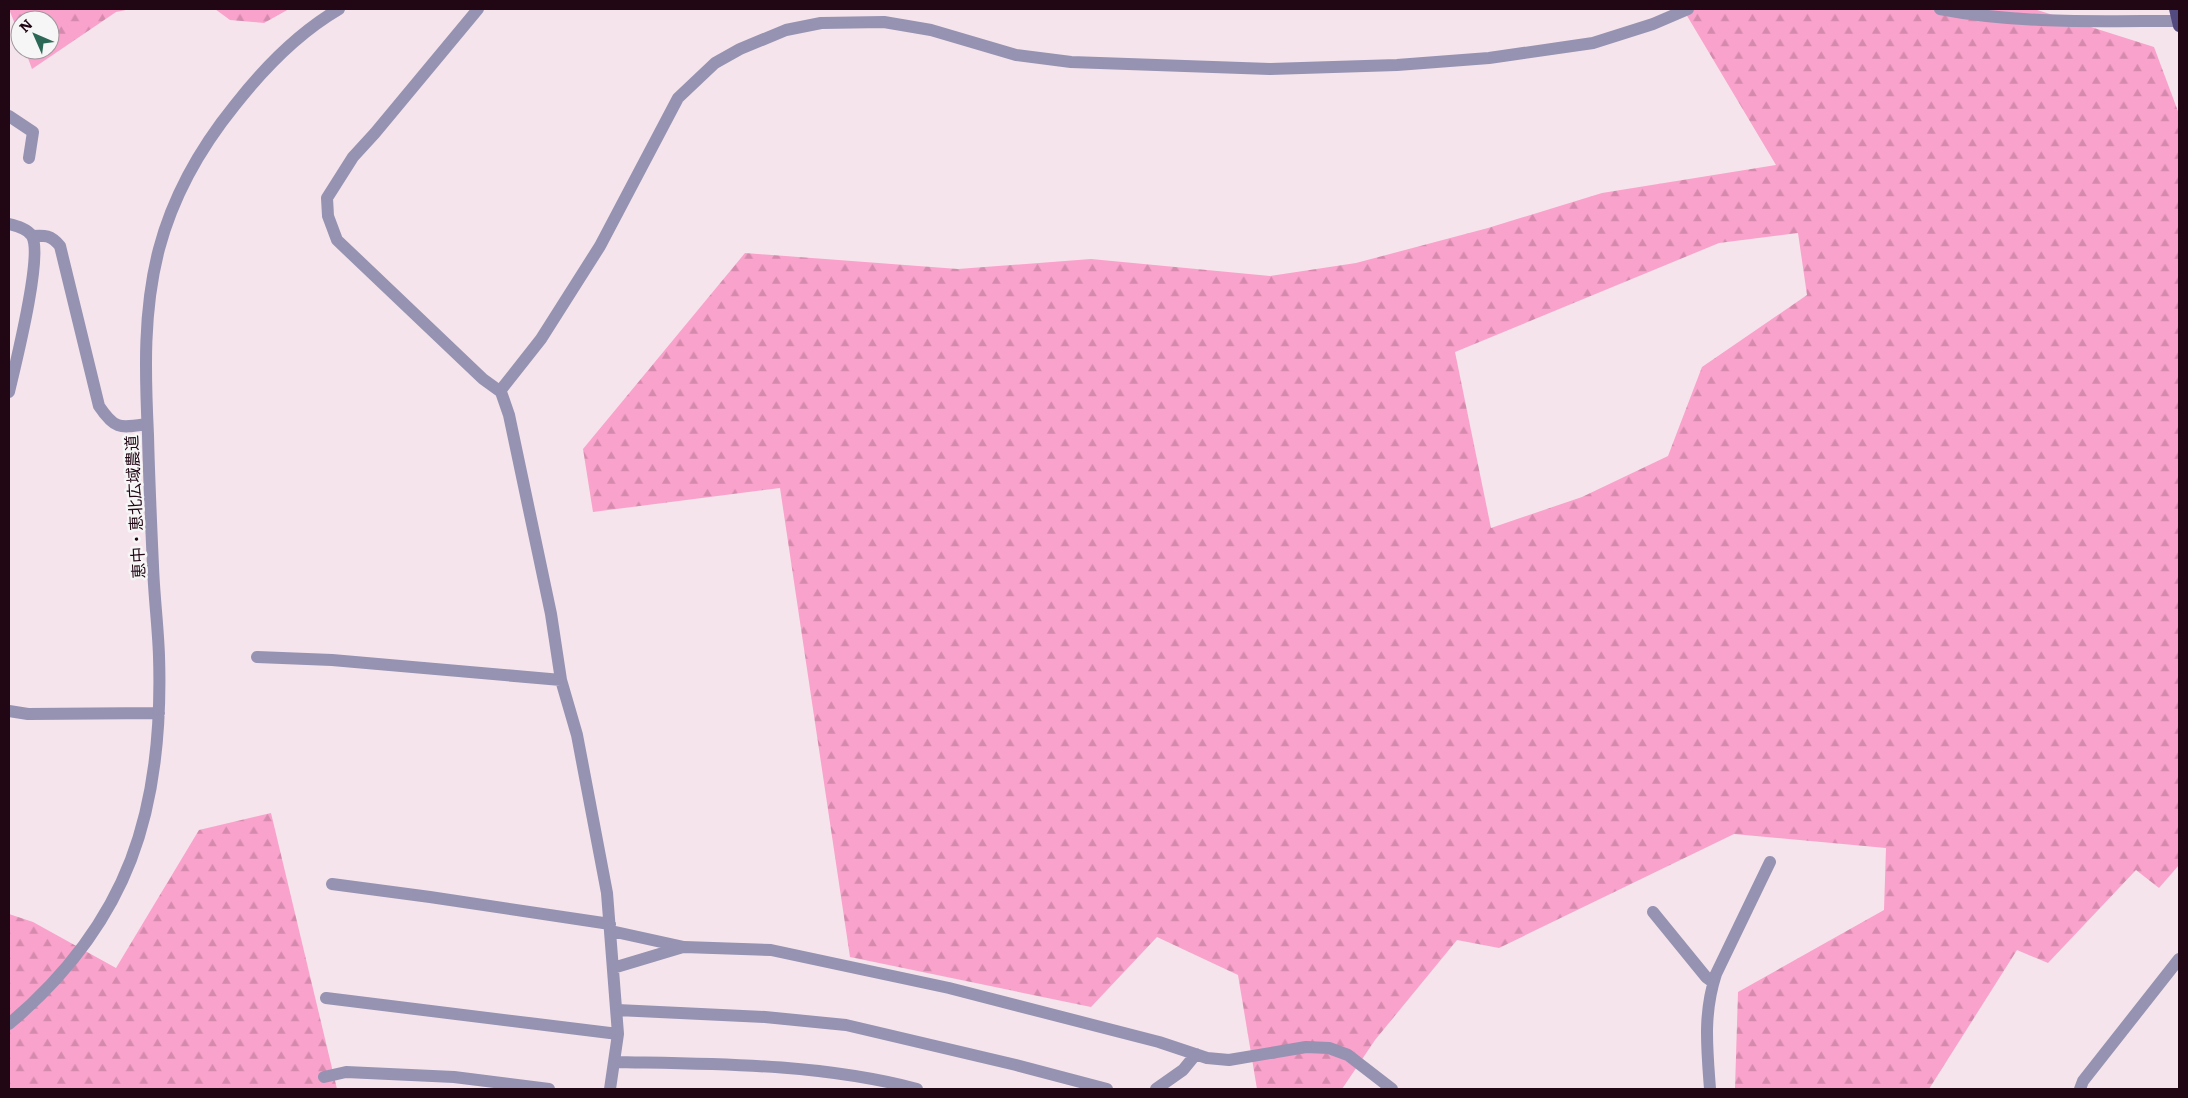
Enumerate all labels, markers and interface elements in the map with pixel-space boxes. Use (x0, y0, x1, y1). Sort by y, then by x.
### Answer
north arrow (10, 10, 60, 60)
text: N (14, 14, 37, 36)
street label: 恵中・恵北広域農道 (118, 435, 150, 580)

